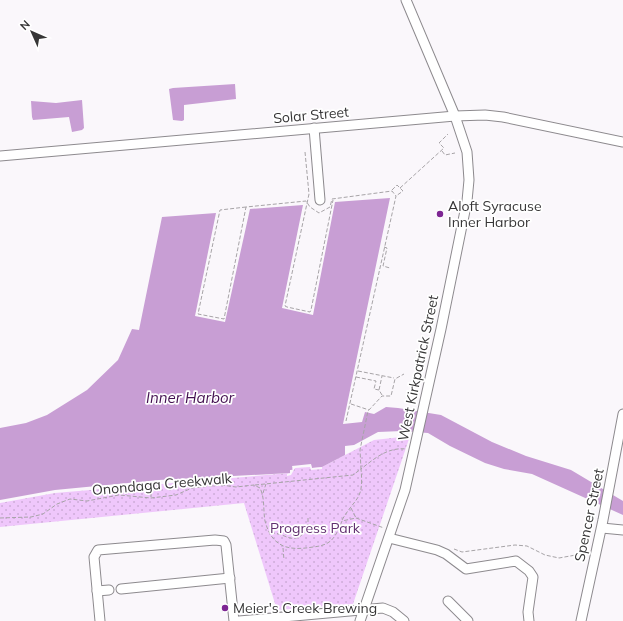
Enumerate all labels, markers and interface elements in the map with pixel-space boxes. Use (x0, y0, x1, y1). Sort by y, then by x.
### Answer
north arrow (12, 12, 52, 52)
text: N (17, 17, 33, 33)
street label: Solar Street (272, 103, 350, 127)
place label: Aloft Syracuse Inner Harbor (448, 197, 542, 231)
marker: Aloft Syracuse Inner Harbor (435, 209, 445, 219)
street label: West Kirkpatrick Street (394, 293, 442, 443)
water label: Inner Harbor (146, 388, 235, 407)
street label: Spencer Street (570, 467, 608, 563)
street label: Onondaga Creekwalk (91, 469, 233, 499)
park label: Progress Park (270, 519, 361, 537)
place label: Meier's Creek Brewing (233, 599, 377, 617)
marker: Meier's Creek Brewing (220, 603, 230, 613)

